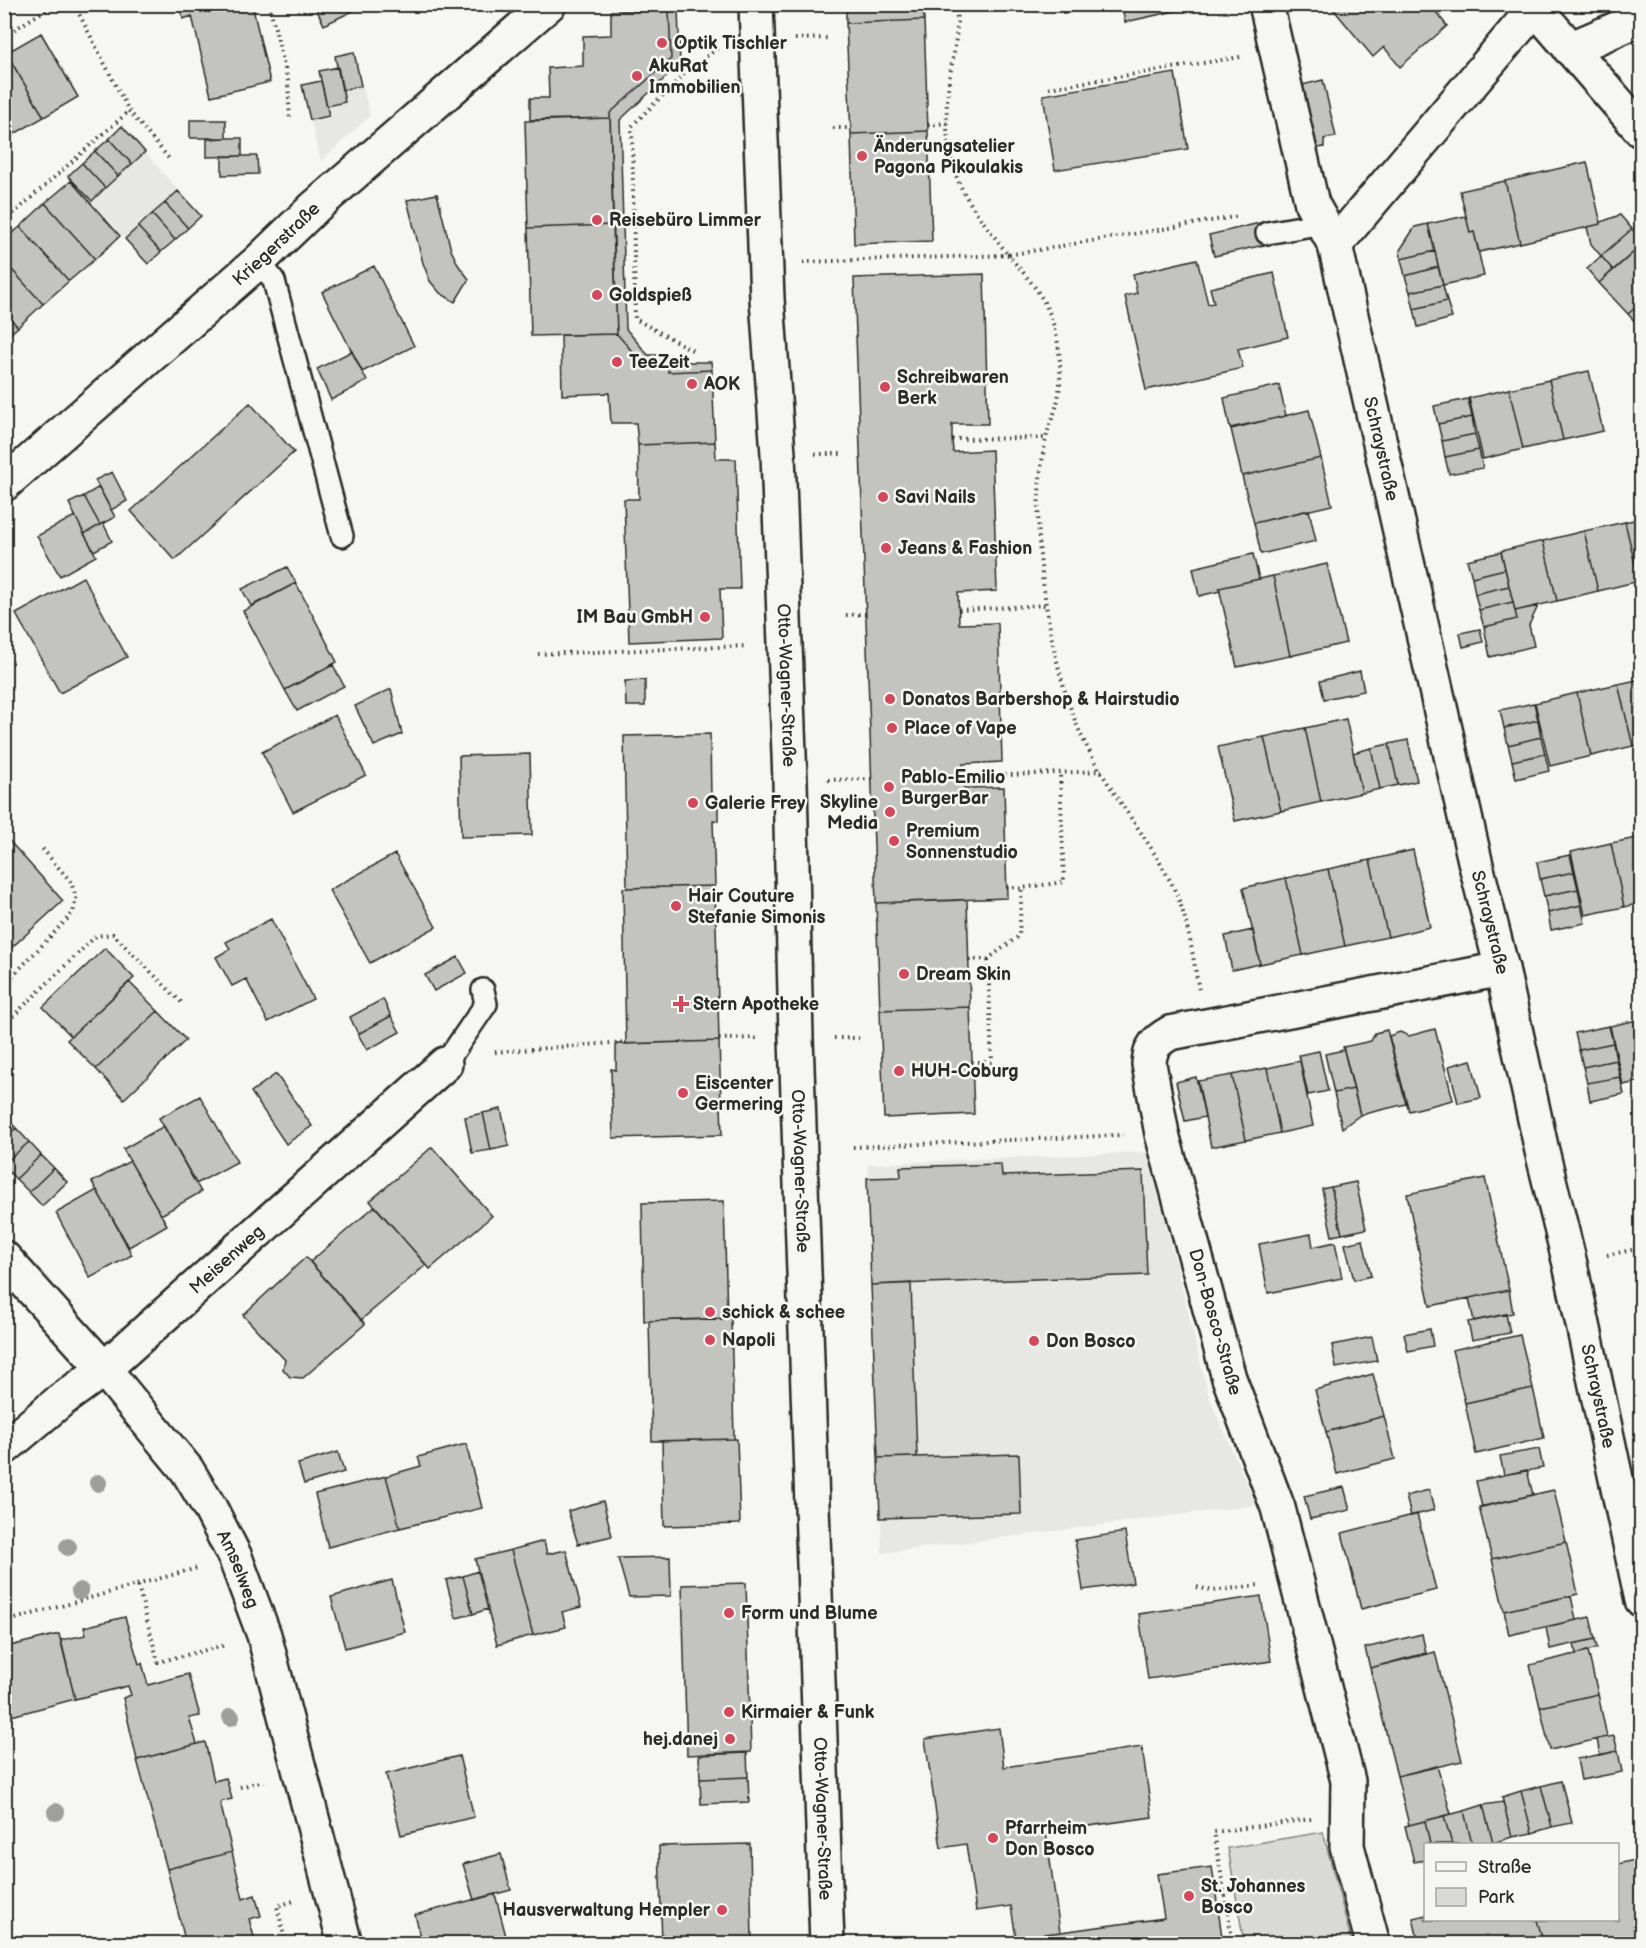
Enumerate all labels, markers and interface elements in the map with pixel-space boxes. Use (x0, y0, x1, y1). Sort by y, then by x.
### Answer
place label: Optik Tischler (674, 33, 788, 54)
marker: Optik Tischler (655, 36, 669, 50)
place label: AkuRat Immobilien (648, 56, 740, 98)
marker: AkuRat Immobilien (630, 69, 644, 83)
place label: Änderungsatelier Pagona Pikoulakis (873, 134, 1023, 178)
marker: Änderungsatelier Pagona Pikoulakis (855, 149, 869, 163)
street label: Kriegerstraße (228, 197, 324, 290)
place label: Reisebüro Limmer (609, 210, 762, 231)
marker: Reisebüro Limmer (590, 213, 604, 227)
place label: Goldspieß (609, 285, 692, 306)
marker: Goldspieß (590, 288, 604, 302)
place label: TeeZeit (629, 352, 689, 373)
marker: TeeZeit (610, 355, 624, 369)
place label: Schreibwaren Berk (897, 367, 1009, 409)
place label: AOK (703, 374, 740, 395)
marker: AOK (685, 377, 699, 391)
marker: Schreibwaren Berk (878, 380, 892, 394)
street label: Schraystraße (1359, 395, 1403, 503)
place label: Savi Nails (895, 487, 976, 508)
marker: Savi Nails (876, 490, 890, 504)
place label: Jeans & Fashion (898, 538, 1032, 559)
marker: Jeans & Fashion (879, 541, 893, 555)
street label: Otto-Wagner-Straße (773, 603, 800, 768)
place label: IM Bau GmbH (577, 607, 693, 628)
marker: IM Bau GmbH (698, 610, 712, 624)
place label: Donatos Barbershop & Hairstudio (902, 689, 1180, 710)
marker: Donatos Barbershop & Hairstudio (883, 692, 897, 706)
place label: Place of Vape (904, 718, 1017, 739)
marker: Place of Vape (885, 721, 899, 735)
place label: Pablo-Emilio BurgerBar (901, 767, 1005, 809)
marker: Pablo-Emilio BurgerBar (882, 780, 896, 794)
place label: Skyline Media (820, 792, 878, 834)
place label: Galerie Frey (705, 793, 806, 814)
marker: Galerie Frey (686, 796, 700, 810)
marker: Skyline Media (883, 805, 897, 819)
place label: Premium Sonnenstudio (906, 821, 1018, 863)
marker: Premium Sonnenstudio (887, 834, 901, 848)
street label: Schraystraße (1467, 868, 1513, 977)
place label: Hair Couture Stefanie Simonis (688, 886, 826, 928)
marker: Hair Couture Stefanie Simonis (669, 899, 683, 913)
place label: Dream Skin (916, 964, 1011, 985)
marker: Dream Skin (897, 967, 911, 981)
place label: Stern Apotheke (693, 994, 819, 1015)
marker: Stern Apotheke (674, 997, 688, 1011)
place label: HUH-Coburg (911, 1061, 1019, 1082)
marker: HUH-Coburg (892, 1064, 906, 1078)
place label: Eiscenter Germering (695, 1073, 783, 1115)
marker: Eiscenter Germering (676, 1086, 690, 1100)
street label: Otto-Wagner-Straße (787, 1089, 814, 1253)
street label: Meisenweg (185, 1220, 268, 1298)
street label: Don-Bosco-Straße (1184, 1246, 1246, 1398)
place label: schick & schee (722, 1302, 845, 1323)
marker: schick & schee (703, 1305, 717, 1319)
place label: Napoli (722, 1330, 775, 1351)
place label: Don Bosco (1046, 1331, 1136, 1352)
marker: Napoli (703, 1333, 717, 1347)
marker: Don Bosco (1027, 1334, 1041, 1348)
street label: Schraystraße (1577, 1342, 1620, 1451)
street label: Amselweg (213, 1527, 264, 1611)
place label: Form und Blume (741, 1603, 878, 1624)
marker: Form und Blume (722, 1606, 736, 1620)
place label: Kirmaier & Funk (741, 1702, 875, 1723)
marker: Kirmaier & Funk (722, 1705, 736, 1719)
place label: hej.danej (643, 1729, 718, 1750)
marker: hej.danej (723, 1732, 737, 1746)
street label: Otto-Wagner-Straße (809, 1737, 836, 1901)
place label: Pfarrheim Don Bosco (1005, 1818, 1095, 1860)
marker: Pfarrheim Don Bosco (986, 1831, 1000, 1845)
legend (1424, 1843, 1619, 1921)
text: Straße (1478, 1857, 1532, 1878)
place label: St. Johannes Bosco (1201, 1876, 1306, 1918)
text: Park (1478, 1887, 1514, 1908)
marker: St. Johannes Bosco (1182, 1889, 1196, 1903)
place label: Hausverwaltung Hempler (503, 1900, 711, 1921)
marker: Hausverwaltung Hempler (715, 1903, 729, 1917)

